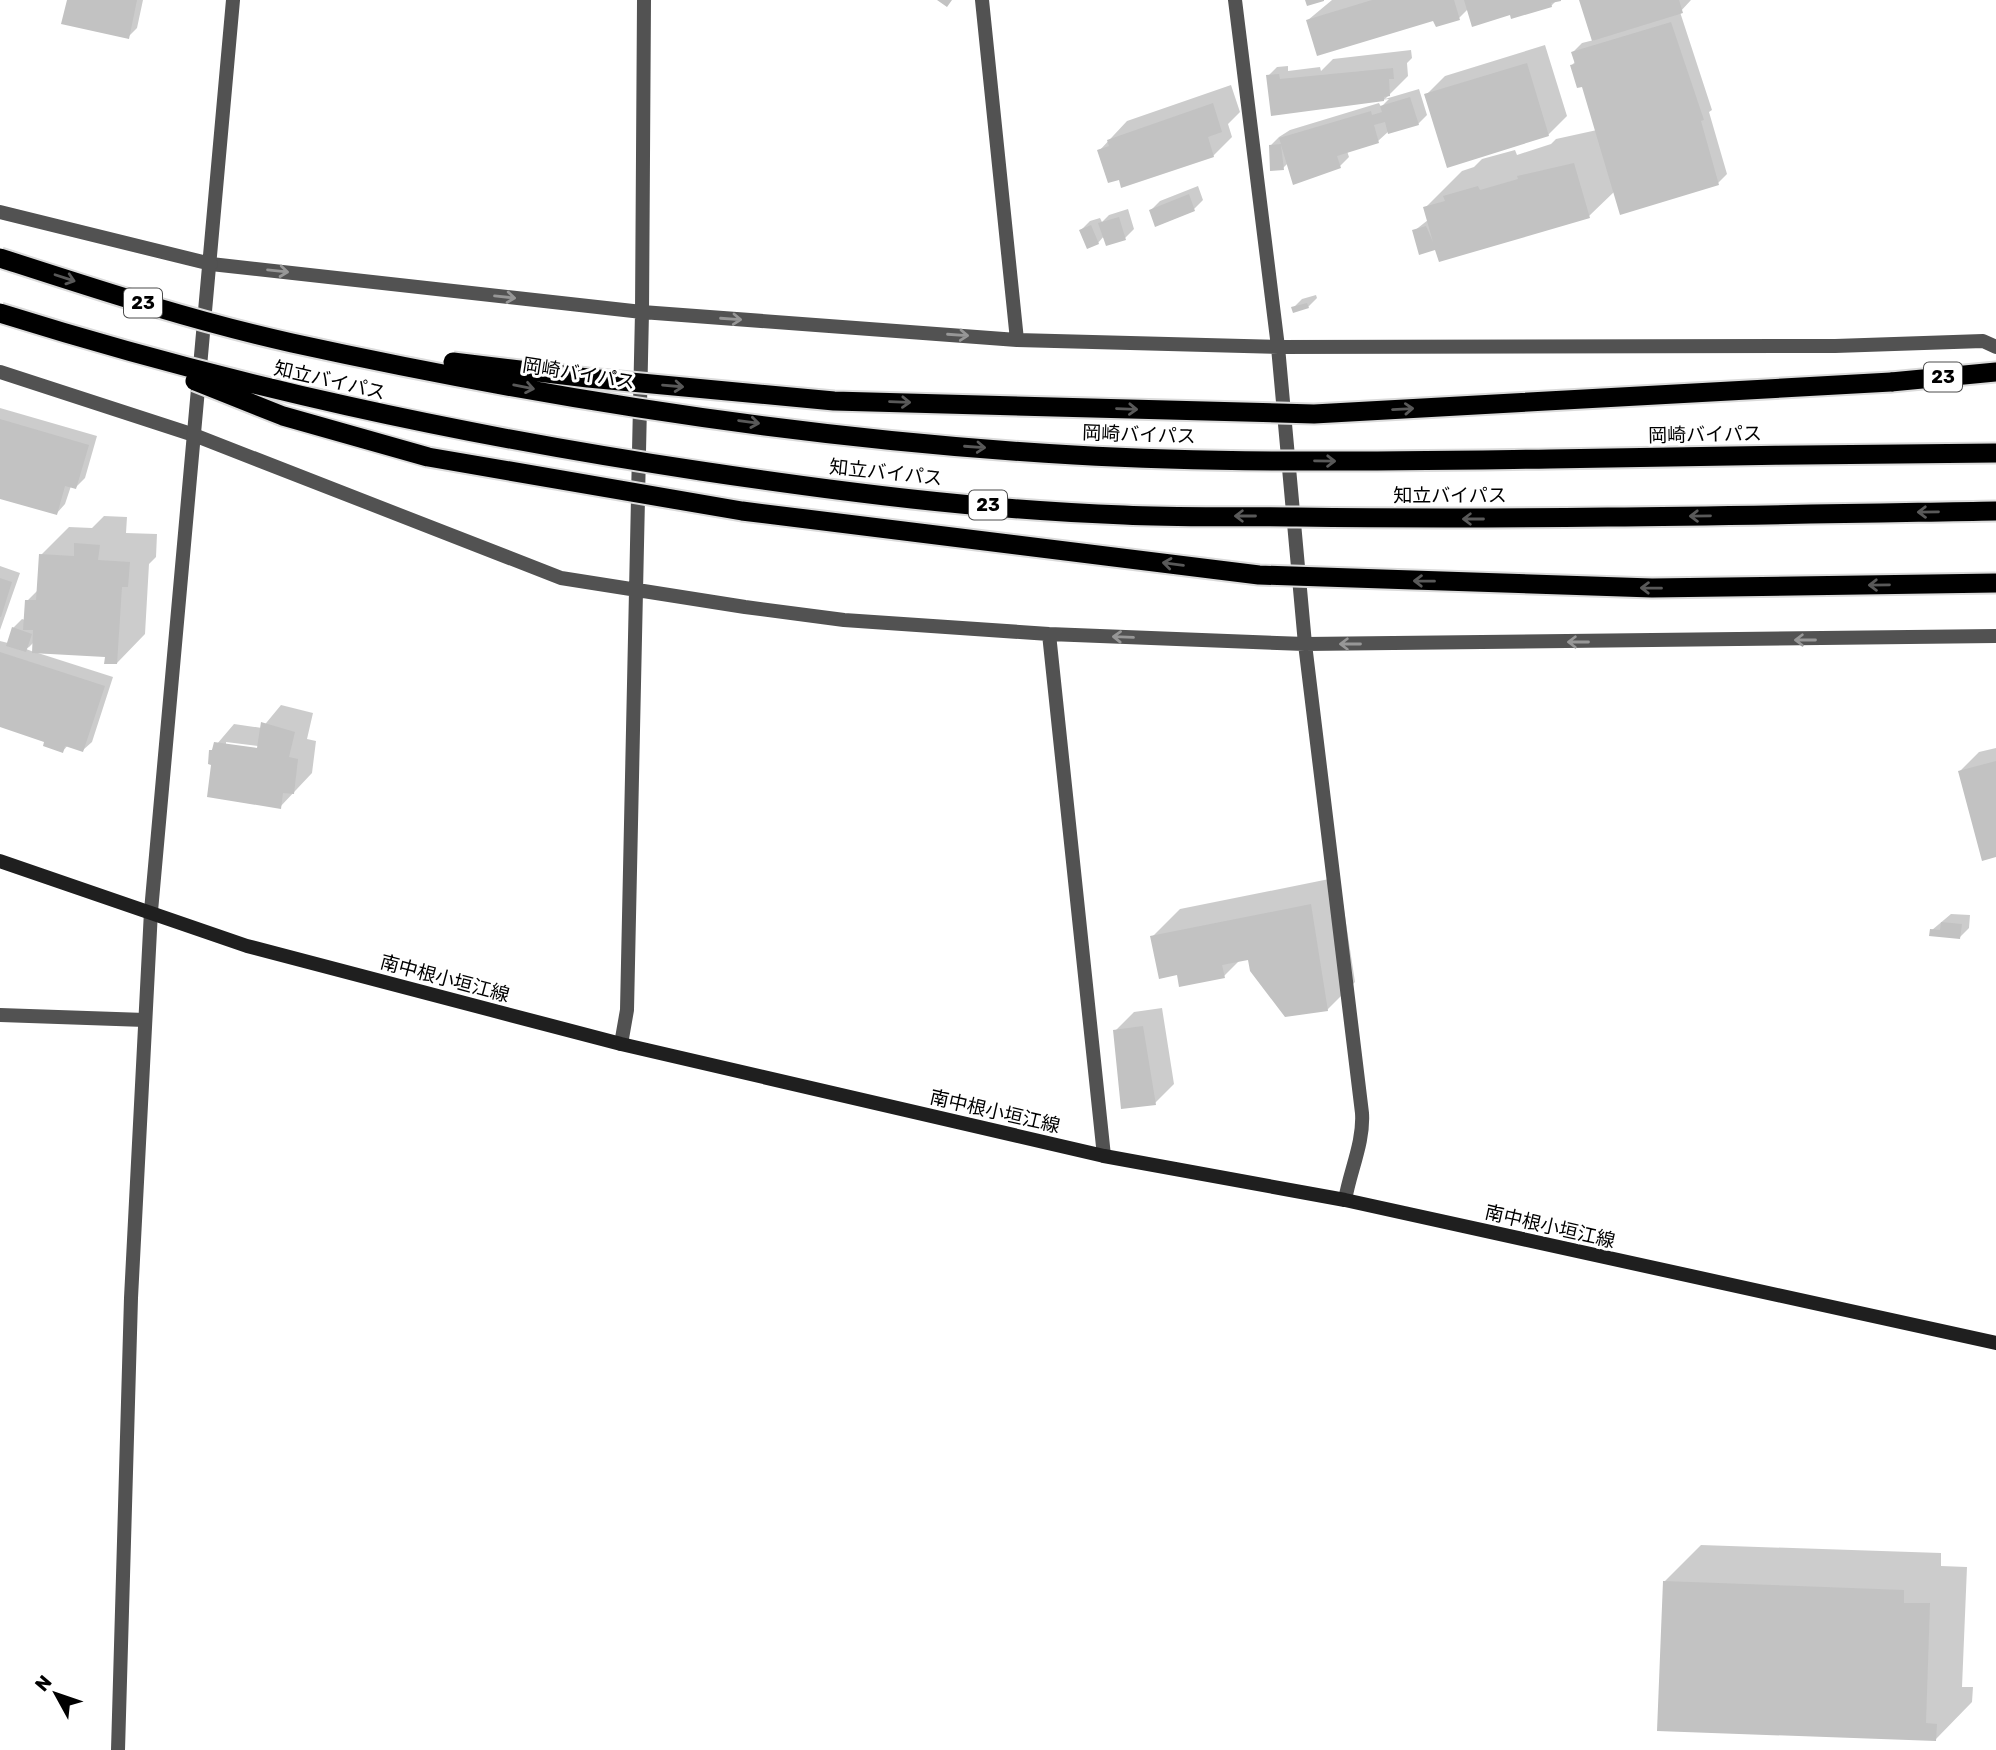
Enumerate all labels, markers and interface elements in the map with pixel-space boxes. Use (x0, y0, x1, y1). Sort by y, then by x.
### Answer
one-way arrow (267, 265, 289, 278)
one-way arrow (54, 273, 76, 286)
road number: 23 (124, 288, 162, 318)
one-way arrow (493, 290, 515, 303)
one-way arrow (719, 313, 742, 326)
one-way arrow (946, 329, 969, 342)
street label: 岡崎バイパス (521, 353, 637, 394)
street label: 知立バイパス (272, 357, 388, 404)
road number: 23 (1924, 362, 1962, 391)
one-way arrow (661, 380, 684, 393)
one-way arrow (512, 381, 535, 395)
one-way arrow (888, 396, 911, 409)
one-way arrow (1115, 402, 1138, 416)
one-way arrow (1392, 403, 1415, 416)
one-way arrow (737, 416, 760, 429)
street label: 岡崎バイパス (1082, 421, 1196, 448)
street label: 岡崎バイパス (1648, 422, 1762, 447)
one-way arrow (963, 441, 986, 454)
one-way arrow (1313, 454, 1336, 468)
street label: 知立バイパス (828, 455, 944, 490)
street label: 知立バイパス (1393, 484, 1507, 507)
road number: 23 (969, 490, 1007, 520)
one-way arrow (1917, 506, 1940, 519)
one-way arrow (1234, 509, 1257, 523)
one-way arrow (1689, 510, 1712, 523)
one-way arrow (1462, 512, 1485, 526)
one-way arrow (1162, 557, 1185, 570)
one-way arrow (1413, 574, 1436, 588)
one-way arrow (1868, 578, 1891, 592)
one-way arrow (1640, 581, 1663, 595)
one-way arrow (1112, 631, 1135, 644)
one-way arrow (1794, 633, 1817, 647)
one-way arrow (1567, 635, 1590, 649)
one-way arrow (1339, 637, 1362, 651)
street label: 南中根小垣江線 (378, 950, 512, 1007)
street label: 南中根小垣江線 (927, 1085, 1062, 1138)
street label: 南中根小垣江線 (1482, 1200, 1617, 1253)
north arrow (21, 1659, 91, 1729)
text: N (30, 1671, 57, 1696)

